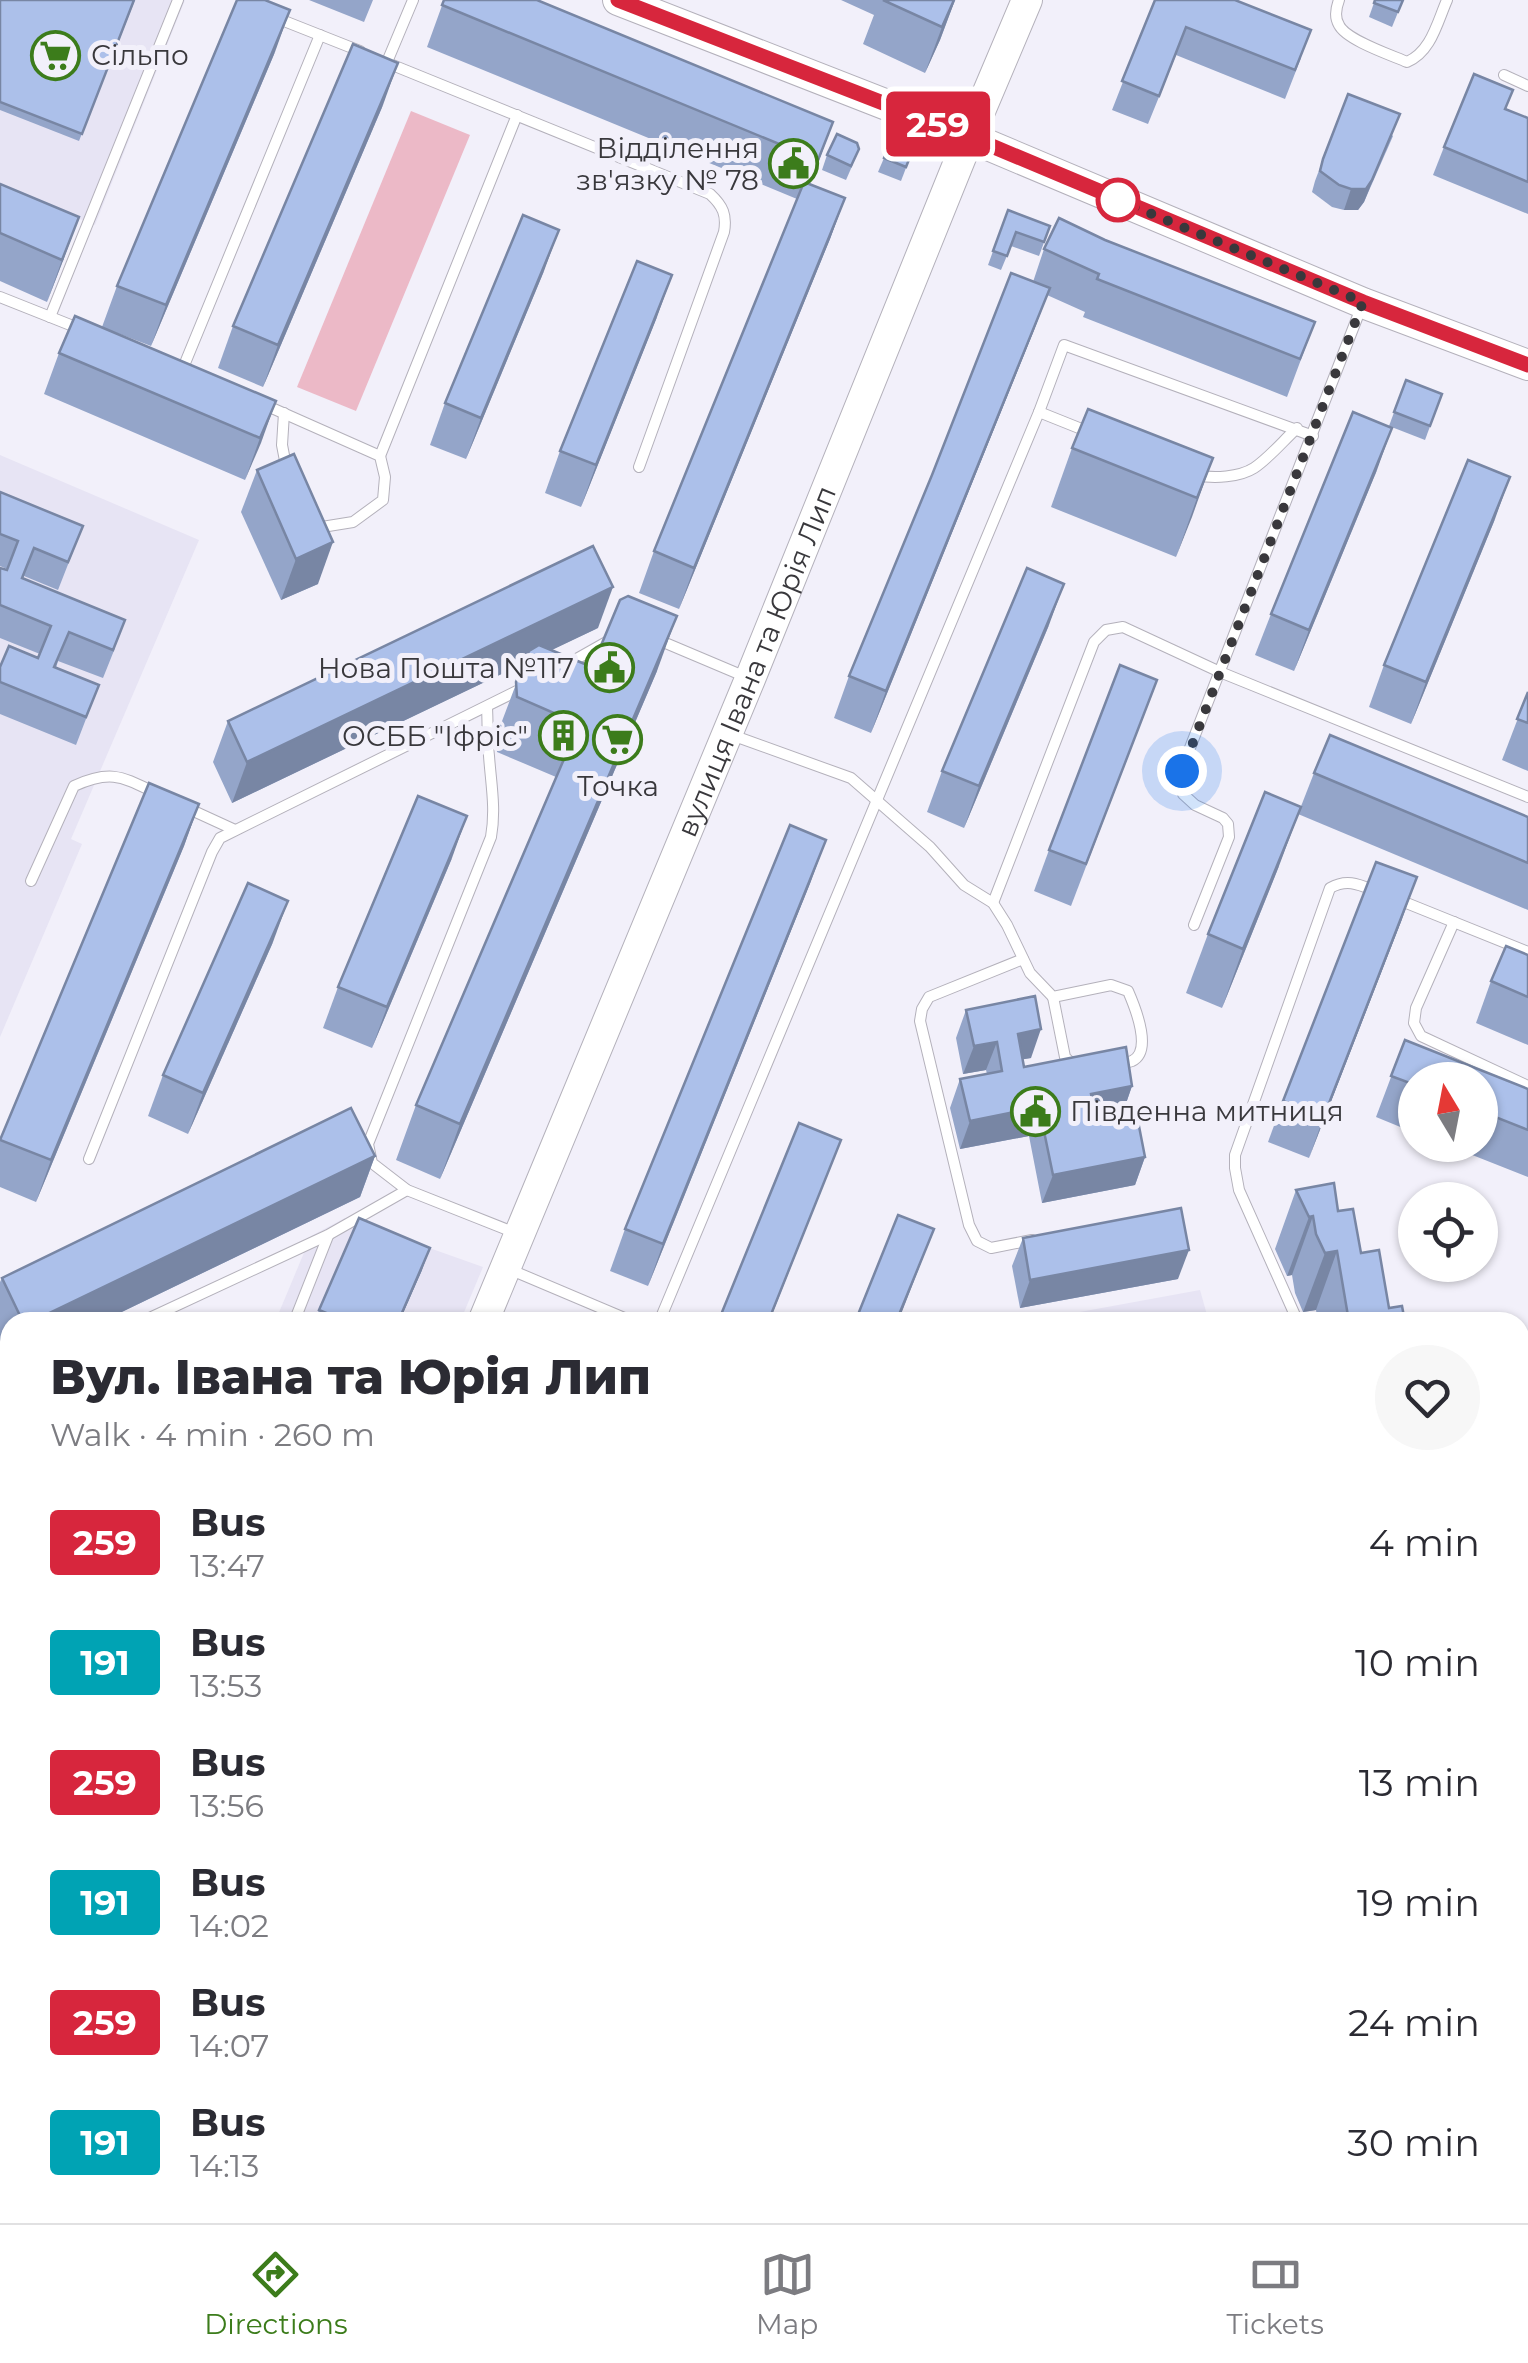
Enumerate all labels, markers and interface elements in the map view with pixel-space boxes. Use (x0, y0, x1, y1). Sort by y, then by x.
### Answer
supermarket icon: Сільпо (30, 29, 82, 81)
place label: Сільпо (91, 38, 189, 72)
line badge: 259 (880, 92, 996, 156)
text: 259 (906, 103, 970, 146)
place label: Відділення зв'язку № 78 (576, 131, 759, 197)
public building icon: Відділення зв'язку № 78 (768, 138, 820, 190)
unlabelled marker (1097, 179, 1139, 221)
street label: вулиця Івана та Юрія Лип (669, 481, 843, 842)
public building icon: Нова Пошта №117 (583, 642, 635, 694)
place label: Нова Пошта №117 (318, 651, 574, 685)
building icon: ОСББ "Іфріс" (537, 710, 589, 762)
supermarket icon: Точка (592, 713, 644, 765)
place label: ОСББ "Іфріс" (342, 719, 528, 753)
your location (1157, 746, 1207, 796)
place label: Точка (577, 769, 659, 803)
north arrow (1398, 1062, 1498, 1162)
map controls (1398, 1062, 1498, 1282)
public building icon: Південна митниця (1009, 1085, 1061, 1137)
place label: Південна митниця (1070, 1094, 1344, 1128)
button: locate (1398, 1182, 1498, 1282)
button: heart (1375, 1345, 1480, 1450)
text: Вул. Івана та Юрія Лип (50, 1348, 651, 1406)
text: Walk · 4 min · 260 m (50, 1415, 375, 1454)
text: Bus (190, 1499, 265, 1546)
text: 4 min (1369, 1519, 1480, 1566)
text: 259 (73, 1521, 137, 1564)
text: 13:47 (190, 1546, 265, 1585)
text: Bus (190, 1619, 265, 1666)
text: 10 min (1355, 1639, 1480, 1686)
text: 191 (80, 1641, 130, 1684)
text: 13:53 (190, 1666, 262, 1705)
text: Bus (190, 1739, 265, 1786)
text: 13 min (1359, 1759, 1480, 1806)
text: 259 (73, 1761, 137, 1804)
text: 13:56 (190, 1786, 264, 1825)
text: Bus (190, 1859, 265, 1906)
text: 19 min (1357, 1879, 1480, 1926)
text: 191 (80, 1881, 130, 1924)
text: 14:02 (190, 1906, 269, 1945)
text: Bus (190, 1979, 265, 2026)
text: 24 min (1348, 1999, 1480, 2046)
text: 259 (73, 2001, 137, 2044)
text: 14:07 (190, 2026, 269, 2065)
text: Bus (190, 2099, 265, 2146)
text: 30 min (1347, 2119, 1480, 2166)
text: 191 (80, 2121, 130, 2164)
text: 14:13 (190, 2146, 259, 2185)
tab: Directions (204, 2247, 348, 2341)
tab: Map (756, 2247, 818, 2341)
tab: Tickets (1227, 2247, 1324, 2341)

